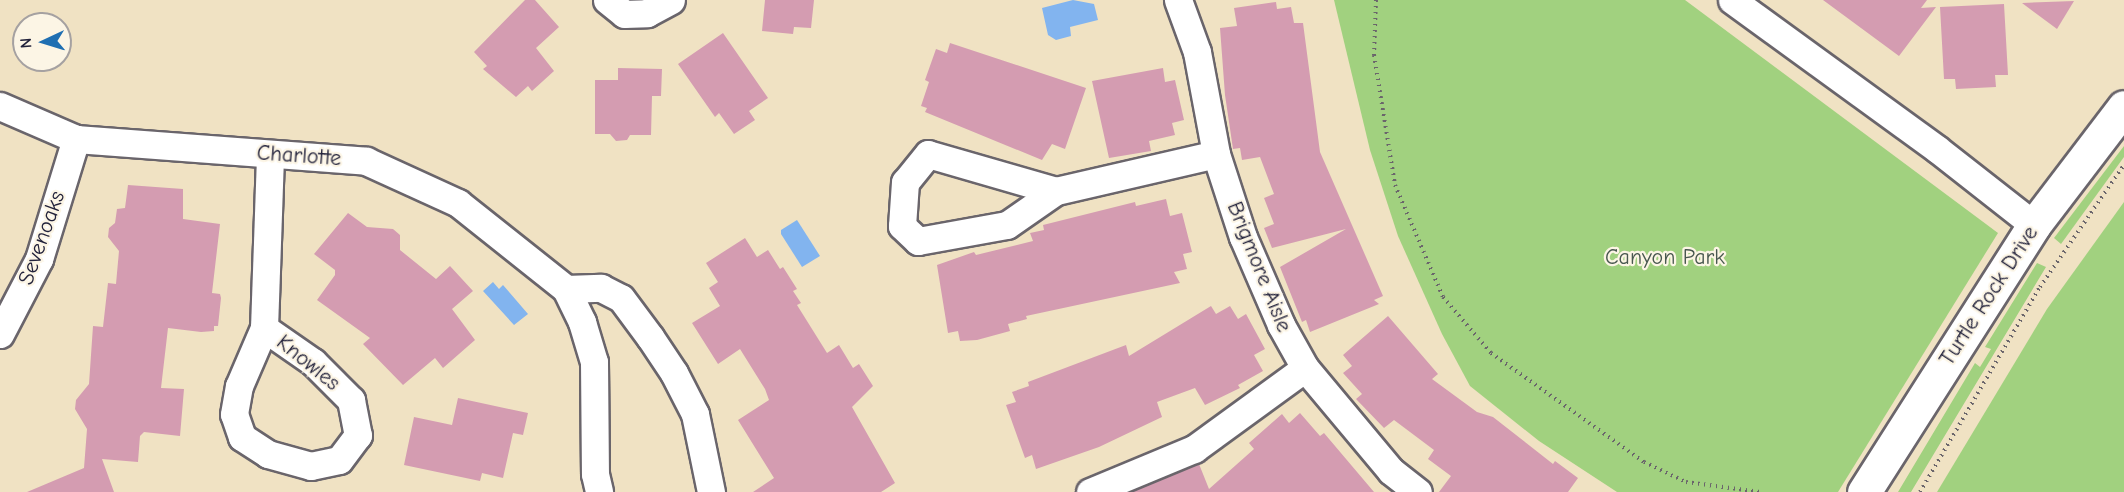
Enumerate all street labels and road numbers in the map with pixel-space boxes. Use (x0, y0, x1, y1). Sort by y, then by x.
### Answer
street label: Charlotte (256, 140, 342, 172)
street label: Sevenoaks (13, 187, 71, 289)
street label: Brigmore Aisle (1221, 198, 1297, 336)
street label: Turtle Rock Drive (1934, 221, 2044, 371)
street label: Knowles (271, 329, 345, 397)

